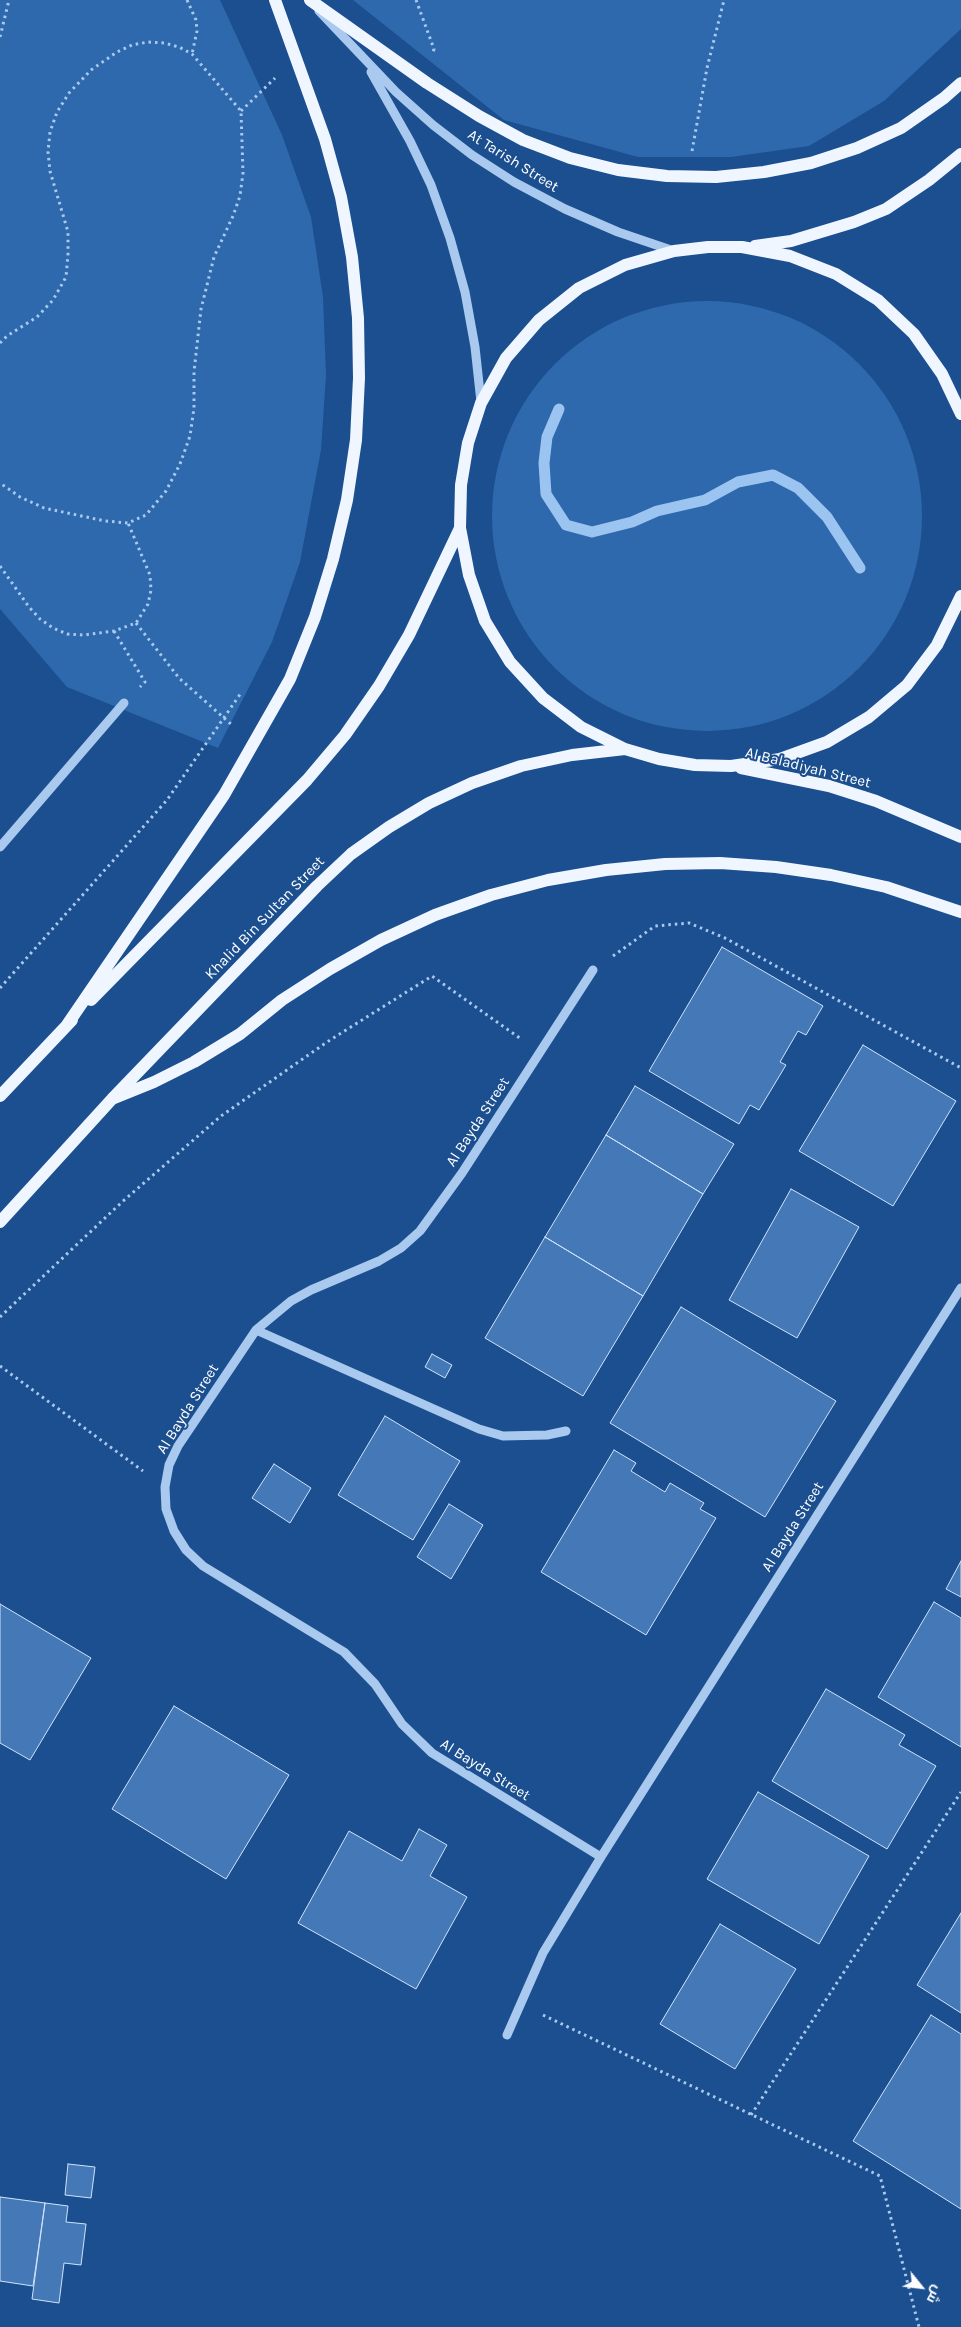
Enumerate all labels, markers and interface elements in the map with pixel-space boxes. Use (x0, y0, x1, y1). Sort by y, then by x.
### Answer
street label: At Tarish Street (464, 126, 562, 196)
street label: Al Baladiyah Street (743, 744, 873, 792)
street label: Khalid Bin Sultan Street (202, 853, 328, 983)
street label: Al Bayda Street (442, 1074, 514, 1170)
street label: Al Bayda Street (153, 1361, 223, 1457)
street label: Al Bayda Street (758, 1479, 828, 1575)
street label: Al Bayda Street (437, 1735, 533, 1805)
north arrow (896, 2262, 946, 2312)
text: ش (923, 2283, 946, 2306)

